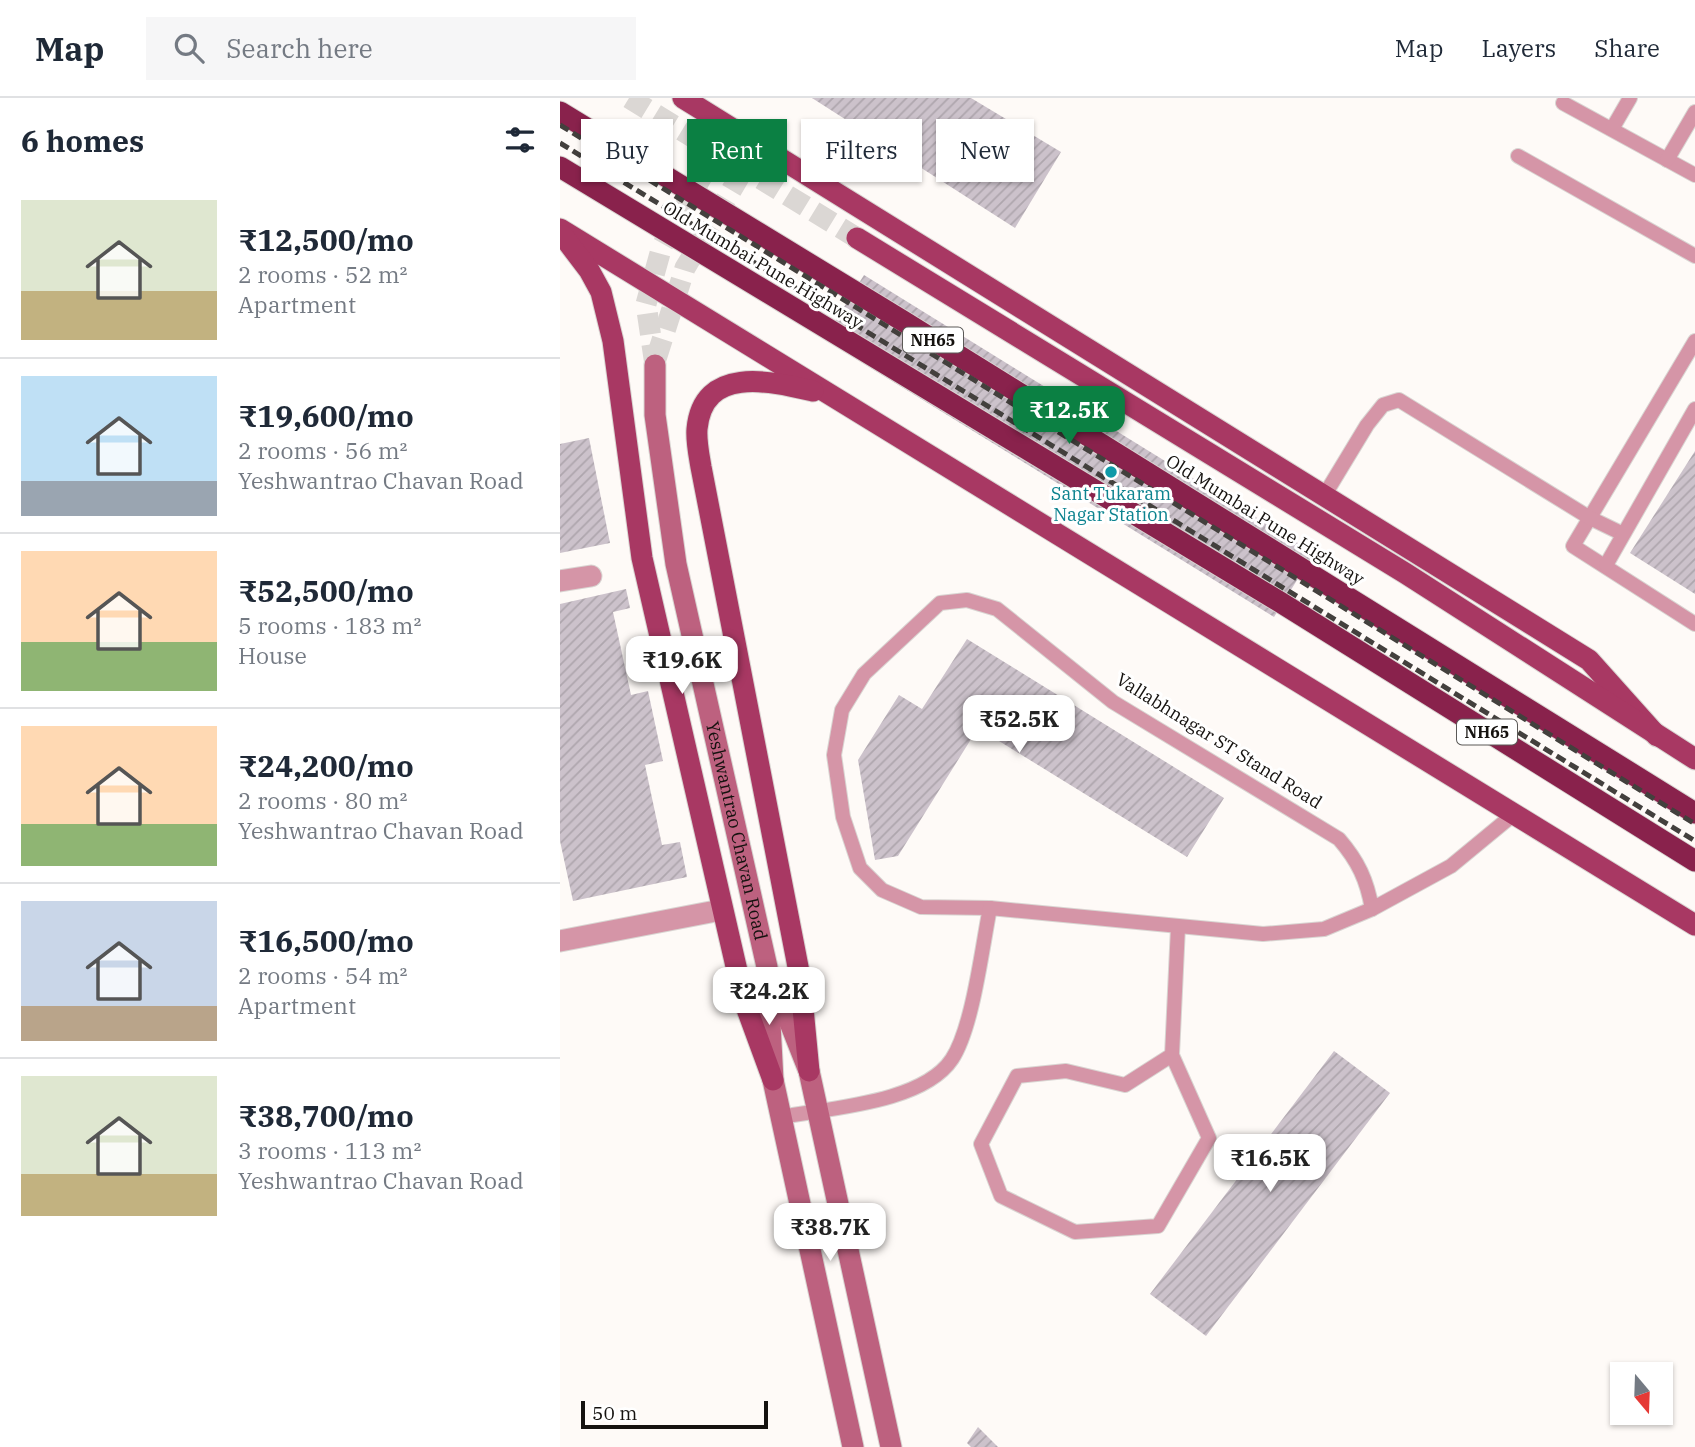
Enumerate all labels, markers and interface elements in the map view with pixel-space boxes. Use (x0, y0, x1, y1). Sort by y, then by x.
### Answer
search box (146, 17, 636, 80)
text: Map (35, 27, 104, 70)
icon: search (170, 29, 208, 67)
text: Search here (226, 31, 373, 65)
text: Map (1395, 32, 1443, 64)
text: Layers (1481, 32, 1556, 64)
text: Share (1594, 32, 1660, 64)
chip: Buy (581, 119, 673, 182)
chip: Rent (687, 119, 787, 182)
chip: Filters (801, 119, 922, 182)
chip: New (936, 119, 1034, 182)
text: 6 homes (21, 121, 144, 160)
icon: filters (501, 121, 539, 159)
street label: Old Mumbai Pune Highway (659, 196, 868, 334)
text: ₹12,500/mo (238, 220, 414, 259)
icon: home (77, 228, 161, 312)
text: 2 rooms · 52 m² (238, 259, 408, 289)
text: Apartment (238, 289, 356, 319)
road number: NH65 (903, 328, 963, 352)
pin: ₹12.5K (1012, 386, 1126, 446)
text: ₹12.5K (1029, 394, 1109, 424)
text: ₹19,600/mo (238, 396, 414, 435)
icon: home (77, 404, 161, 488)
text: 2 rooms · 56 m² (238, 435, 408, 465)
street label: Old Mumbai Pune Highway (1162, 449, 1369, 590)
marker: Sant Tukaram Nagar Station (1103, 464, 1119, 480)
text: Yeshwantrao Chavan Road (238, 465, 524, 495)
place label: Sant Tukaram Nagar Station (1051, 482, 1171, 526)
text: ₹52,500/mo (238, 571, 414, 610)
icon: home (77, 579, 161, 663)
text: 5 rooms · 183 m² (238, 610, 421, 640)
pin: ₹19.6K (625, 636, 739, 696)
text: House (238, 640, 307, 670)
text: ₹19.6K (642, 644, 722, 674)
street label: Vallabhnagar ST Stand Road (1112, 668, 1327, 814)
pin: ₹52.5K (962, 696, 1076, 755)
text: ₹52.5K (979, 703, 1059, 733)
street label: Yeshwantrao Chavan Road (701, 719, 773, 942)
road number: NH65 (1457, 720, 1517, 744)
text: ₹24,200/mo (238, 746, 414, 785)
icon: home (77, 754, 161, 838)
text: 2 rooms · 80 m² (238, 785, 408, 815)
text: Yeshwantrao Chavan Road (238, 815, 524, 845)
text: ₹16,500/mo (238, 921, 414, 960)
icon: home (77, 929, 161, 1013)
text: 2 rooms · 54 m² (238, 960, 408, 990)
pin: ₹24.2K (712, 968, 826, 1027)
text: ₹24.2K (729, 975, 809, 1005)
text: Apartment (238, 990, 356, 1020)
text: ₹38,700/mo (238, 1096, 414, 1135)
icon: home (77, 1104, 161, 1188)
pin: ₹16.5K (1213, 1134, 1327, 1194)
text: 3 rooms · 113 m² (238, 1135, 421, 1165)
text: ₹16.5K (1230, 1142, 1310, 1172)
text: Yeshwantrao Chavan Road (238, 1165, 524, 1195)
pin: ₹38.7K (773, 1204, 887, 1263)
text: ₹38.7K (790, 1211, 870, 1241)
north arrow (1610, 1362, 1673, 1424)
map controls (1610, 1362, 1673, 1425)
scale bar (581, 1398, 768, 1430)
text: 50 m (592, 1401, 637, 1425)

